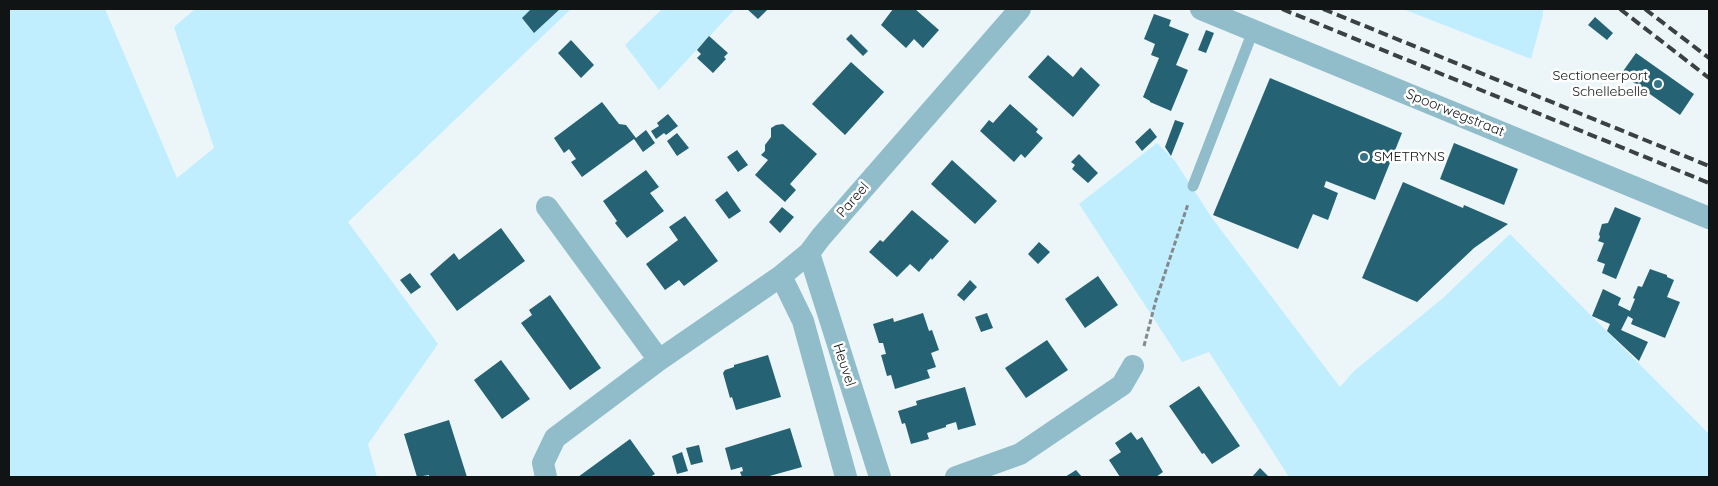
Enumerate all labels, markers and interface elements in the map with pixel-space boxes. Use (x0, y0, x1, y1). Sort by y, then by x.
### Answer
place label: Sectioneerport Schellebelle (1552, 68, 1648, 100)
marker: Sectioneerport Schellebelle (1652, 78, 1664, 90)
street label: Spoorwegstraat (1403, 86, 1507, 140)
place label: SMETRYNS (1374, 149, 1445, 165)
marker: SMETRYNS (1358, 151, 1370, 163)
street label: Pareel (833, 179, 873, 221)
street label: Heuvel (829, 341, 859, 389)

